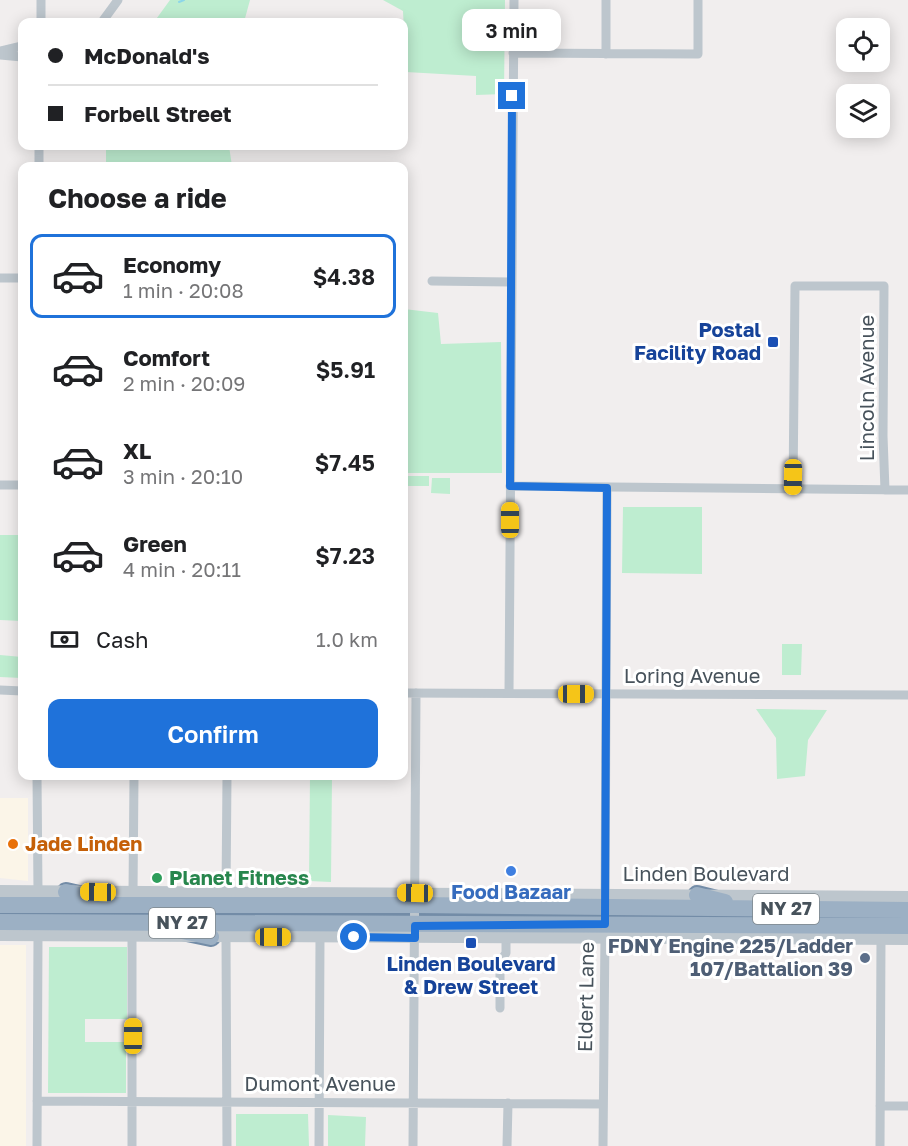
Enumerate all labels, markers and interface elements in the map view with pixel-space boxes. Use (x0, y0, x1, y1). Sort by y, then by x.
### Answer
callout: 3 min (462, 9, 562, 51)
text: 3 min (485, 18, 538, 42)
map controls (836, 18, 890, 138)
button: locate (836, 18, 890, 72)
text: McDonald's (84, 42, 210, 69)
route end (498, 82, 525, 109)
button: layers (836, 84, 890, 138)
text: Forbell Street (84, 100, 232, 127)
text: Choose a ride (48, 182, 227, 214)
icon: car (51, 249, 105, 303)
text: Economy (123, 251, 221, 278)
text: $4.38 (313, 263, 375, 290)
text: 1 min · 20:08 (123, 278, 244, 302)
street label: Lincoln Avenue (854, 315, 878, 461)
place label: Postal Facility Road (634, 317, 761, 364)
marker: Postal Facility Road (766, 335, 780, 349)
icon: car (51, 342, 105, 396)
text: Comfort (123, 344, 210, 371)
text: $5.91 (316, 356, 375, 383)
text: 2 min · 20:09 (123, 371, 245, 395)
icon: car (51, 435, 105, 489)
text: XL (123, 437, 151, 464)
text: $7.45 (315, 449, 375, 476)
car (784, 459, 802, 495)
text: 3 min · 20:10 (123, 464, 243, 488)
car (501, 502, 519, 538)
icon: car (51, 528, 105, 582)
text: Green (123, 530, 187, 557)
text: $7.23 (315, 542, 375, 569)
text: 4 min · 20:11 (123, 557, 241, 581)
icon: cash (48, 623, 81, 656)
text: Cash (96, 626, 149, 653)
text: 1.0 km (316, 627, 378, 651)
street label: Loring Avenue (624, 663, 760, 687)
car (558, 685, 594, 703)
button: Confirm (48, 699, 378, 768)
place label: Jade Linden (25, 831, 142, 855)
marker: Jade Linden (6, 837, 20, 851)
street label: Linden Boulevard (623, 861, 789, 885)
marker: Food Bazaar (504, 864, 518, 878)
place label: Planet Fitness (169, 865, 309, 889)
marker: Planet Fitness (150, 871, 164, 885)
place label: Food Bazaar (451, 879, 571, 903)
car (80, 883, 116, 901)
car (397, 884, 433, 902)
road number: NY 27 (753, 894, 819, 924)
road number: NY 27 (149, 908, 215, 938)
route start (340, 923, 367, 950)
car (255, 928, 291, 946)
place label: FDNY Engine 225/Ladder 107/Battalion 39 (608, 933, 853, 980)
marker: Linden Boulevard & Drew Street (464, 936, 478, 950)
street label: Eldert Lane (572, 942, 598, 1052)
place label: Linden Boulevard & Drew Street (387, 951, 555, 998)
marker: FDNY Engine 225/Ladder 107/Battalion 39 (858, 951, 872, 965)
car (124, 1018, 142, 1054)
street label: Dumont Avenue (244, 1071, 396, 1095)

